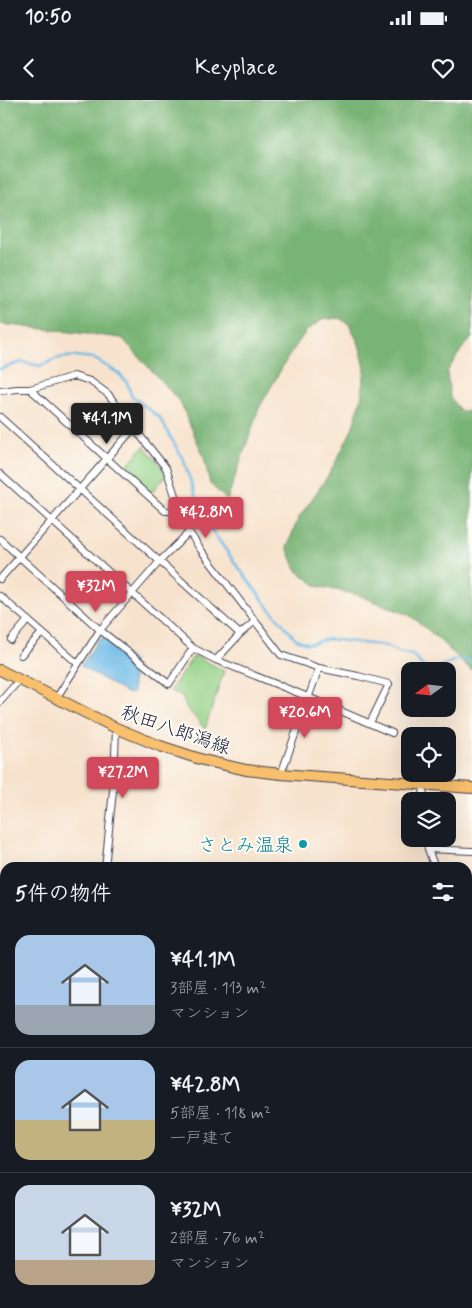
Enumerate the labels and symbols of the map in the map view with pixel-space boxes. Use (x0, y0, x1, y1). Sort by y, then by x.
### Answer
pin: ¥41.1M (66, 402, 148, 445)
pin: ¥42.8M (165, 496, 247, 539)
pin: ¥32M (66, 570, 126, 613)
north arrow (401, 662, 456, 718)
pin: ¥20.6M (264, 696, 346, 739)
street label: 秋田八郎潟線 (118, 700, 233, 761)
pin: ¥27.2M (82, 756, 164, 799)
place label: さとみ温泉 (198, 833, 293, 858)
marker: さとみ温泉 (297, 838, 309, 850)

